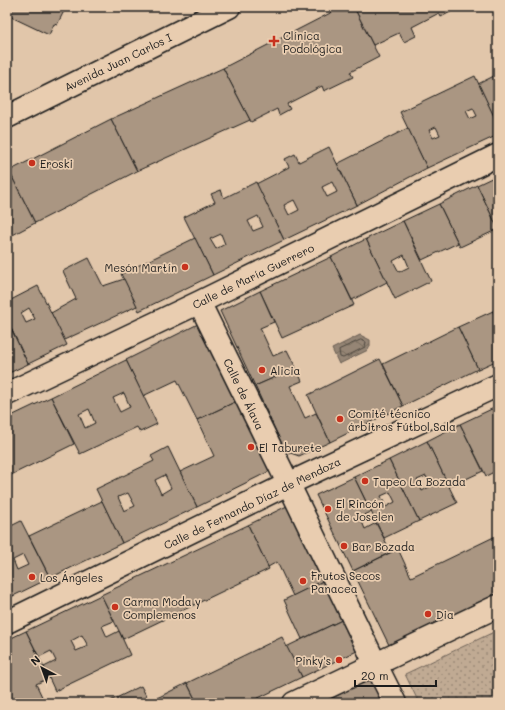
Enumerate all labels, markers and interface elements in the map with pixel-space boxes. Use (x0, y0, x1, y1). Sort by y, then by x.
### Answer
place label: Clínica Podológica (283, 28, 342, 56)
street label: Avenida Juan Carlos I (62, 29, 174, 95)
marker: Clínica Podológica (268, 35, 280, 47)
place label: Eroski (40, 156, 73, 171)
marker: Eroski (27, 158, 37, 168)
street label: Calle de María Guerrero (190, 240, 317, 312)
place label: Mesón Martín (104, 260, 177, 275)
marker: Mesón Martín (180, 262, 190, 272)
street label: Calle de Álava (220, 356, 268, 432)
place label: Alicia (270, 363, 301, 378)
marker: Alicia (257, 365, 267, 375)
place label: Comité técnico árbitros Fútbol Sala (348, 406, 456, 434)
marker: Comité técnico árbitros Fútbol Sala (335, 414, 345, 424)
place label: El Taburete (259, 440, 322, 455)
marker: El Taburete (246, 442, 256, 452)
street label: Calle de Fernando Díaz de Mendoza (161, 453, 343, 553)
place label: Tapeo La Bozada (373, 474, 466, 489)
marker: Tapeo La Bozada (360, 476, 370, 486)
place label: El Rincón de Joselen (336, 496, 394, 524)
marker: El Rincón de Joselen (323, 504, 333, 514)
place label: Bar Bozada (352, 539, 415, 554)
marker: Bar Bozada (339, 541, 349, 551)
place label: Frutos Secos Panacea (311, 568, 380, 596)
place label: Los Ángeles (40, 570, 103, 585)
marker: Los Ángeles (27, 572, 37, 582)
marker: Frutos Secos Panacea (298, 576, 308, 586)
place label: Carma Moda y Complemenos (123, 594, 201, 622)
marker: Carma Moda y Complemenos (110, 602, 120, 612)
place label: Dia (436, 607, 454, 622)
marker: Dia (423, 609, 433, 619)
north arrow (22, 648, 62, 688)
text: N (27, 652, 43, 668)
place label: Pinky's (295, 653, 331, 668)
marker: Pinky's (334, 655, 344, 665)
scale bar (355, 662, 436, 688)
text: 20 m (361, 667, 389, 683)

